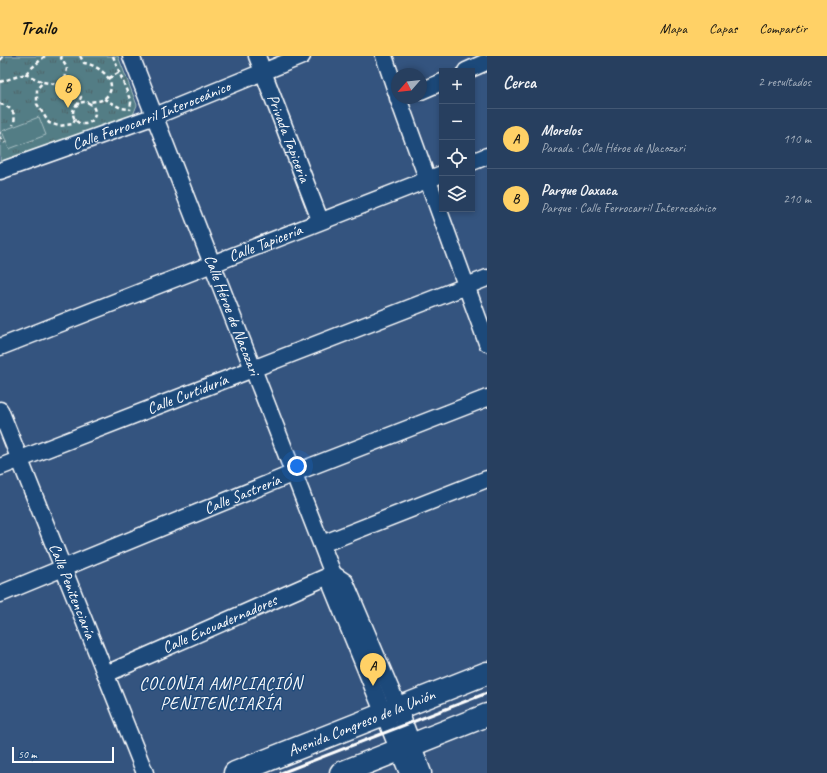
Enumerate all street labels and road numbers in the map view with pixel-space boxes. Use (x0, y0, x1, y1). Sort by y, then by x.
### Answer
street label: Calle Ferrocarril Interoceánico (70, 76, 235, 155)
street label: Privada Tapiceria (263, 91, 315, 186)
street label: Calle Tapicería (226, 219, 306, 266)
street label: Calle Héroe de Nacozari (199, 252, 265, 380)
street label: Calle Curtiduría (144, 369, 231, 419)
street label: Calle Sastrería (201, 469, 284, 519)
street label: Calle Penitenciaría (44, 540, 101, 643)
street label: Calle Encuadernadores (159, 589, 281, 658)
street label: Avenida Congreso de la Unión (285, 684, 439, 761)

